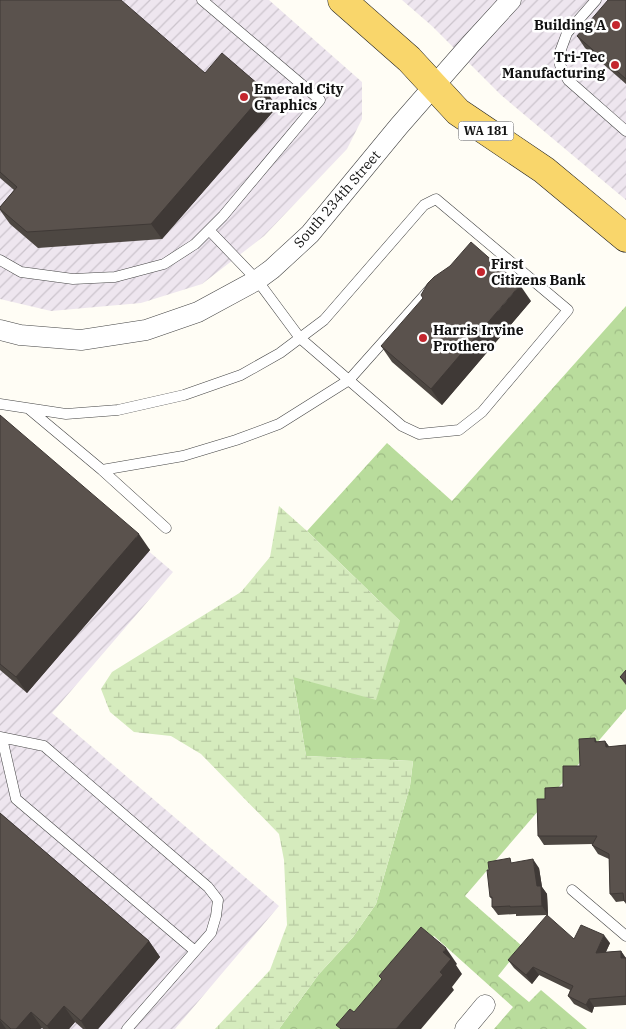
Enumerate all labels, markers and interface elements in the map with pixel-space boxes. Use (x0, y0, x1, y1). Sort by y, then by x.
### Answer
place label: Building A (534, 16, 606, 34)
marker: Building A (610, 19, 622, 31)
place label: Tri-Tec Manufacturing (502, 48, 606, 82)
marker: Tri-Tec Manufacturing (609, 59, 621, 71)
place label: Emerald City Graphics (254, 80, 344, 114)
marker: Emerald City Graphics (238, 91, 250, 103)
road number: WA 181 (458, 122, 514, 140)
street label: South 234th Street (290, 147, 384, 251)
place label: First Citizens Bank (491, 255, 586, 289)
marker: First Citizens Bank (475, 266, 487, 278)
place label: Harris Irvine Prothero (433, 321, 524, 355)
marker: Harris Irvine Prothero (417, 332, 429, 344)

